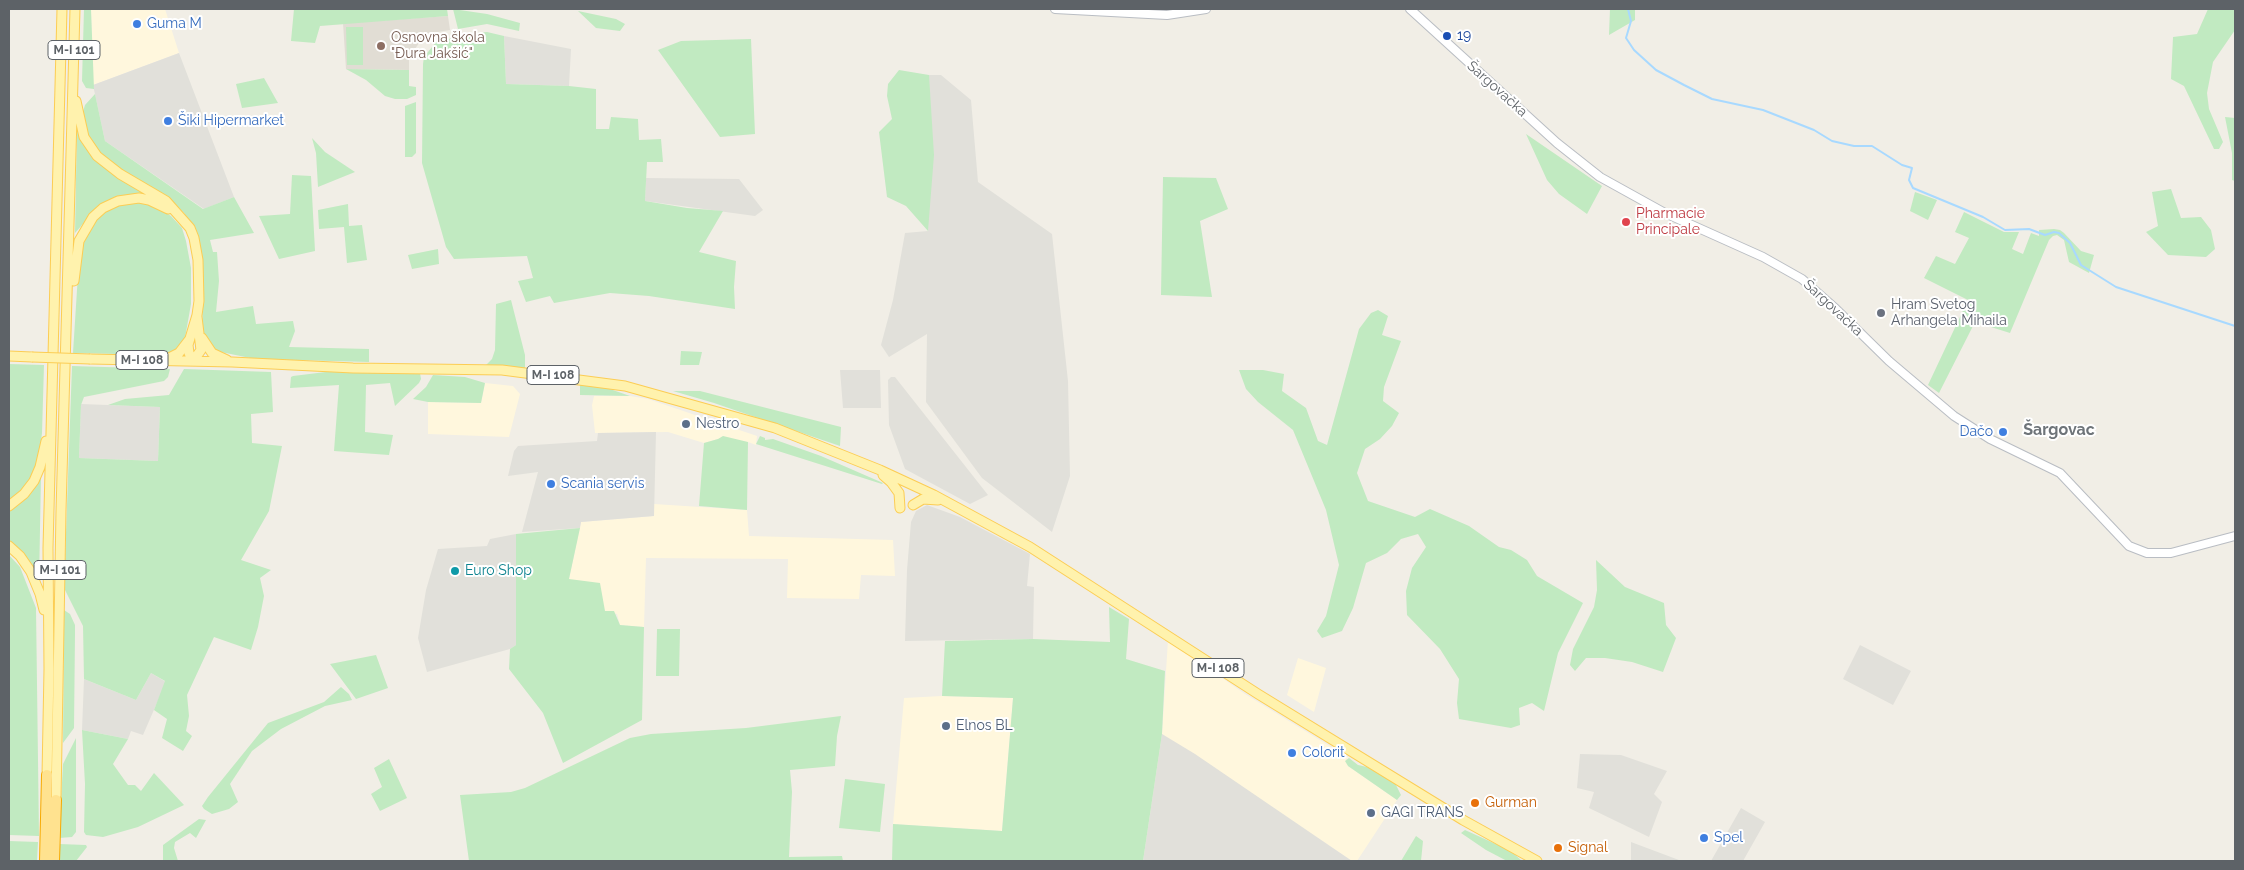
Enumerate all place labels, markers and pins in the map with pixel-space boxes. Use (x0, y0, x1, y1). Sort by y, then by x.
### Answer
place label: Guma M (147, 16, 202, 32)
marker: Guma M (131, 18, 143, 30)
place label: 19 (1457, 28, 1471, 44)
place label: Osnovna škola "Đura Jakšić" (391, 30, 485, 62)
marker: 19 (1441, 30, 1453, 42)
marker: Osnovna škola "Đura Jakšić" (375, 40, 387, 52)
place label: Šiki Hipermarket (178, 113, 284, 129)
marker: Šiki Hipermarket (162, 115, 174, 127)
place label: Pharmacie Principale (1636, 206, 1705, 238)
marker: Pharmacie Principale (1620, 216, 1632, 228)
place label: Hram Svetog Arhangela Mihaila (1891, 297, 2007, 330)
marker: Hram Svetog Arhangela Mihaila (1875, 307, 1887, 319)
place label: Nestro (696, 416, 739, 432)
marker: Nestro (680, 418, 692, 430)
place label: Dačo (1959, 424, 1993, 440)
marker: Dačo (1997, 426, 2009, 438)
place label: Scania servis (561, 476, 644, 492)
marker: Scania servis (545, 478, 557, 490)
place label: Euro Shop (465, 563, 532, 579)
marker: Euro Shop (449, 565, 461, 577)
place label: Elnos BL (956, 718, 1013, 734)
marker: Elnos BL (940, 720, 952, 732)
place label: Colorit (1302, 745, 1345, 761)
marker: Colorit (1286, 747, 1298, 759)
place label: Gurman (1485, 795, 1537, 811)
marker: Gurman (1469, 797, 1481, 809)
place label: GAGI TRANS (1381, 805, 1464, 821)
marker: GAGI TRANS (1365, 807, 1377, 819)
place label: Spel (1714, 830, 1743, 846)
marker: Spel (1698, 832, 1710, 844)
place label: Signal (1568, 840, 1608, 856)
marker: Signal (1552, 842, 1564, 854)

